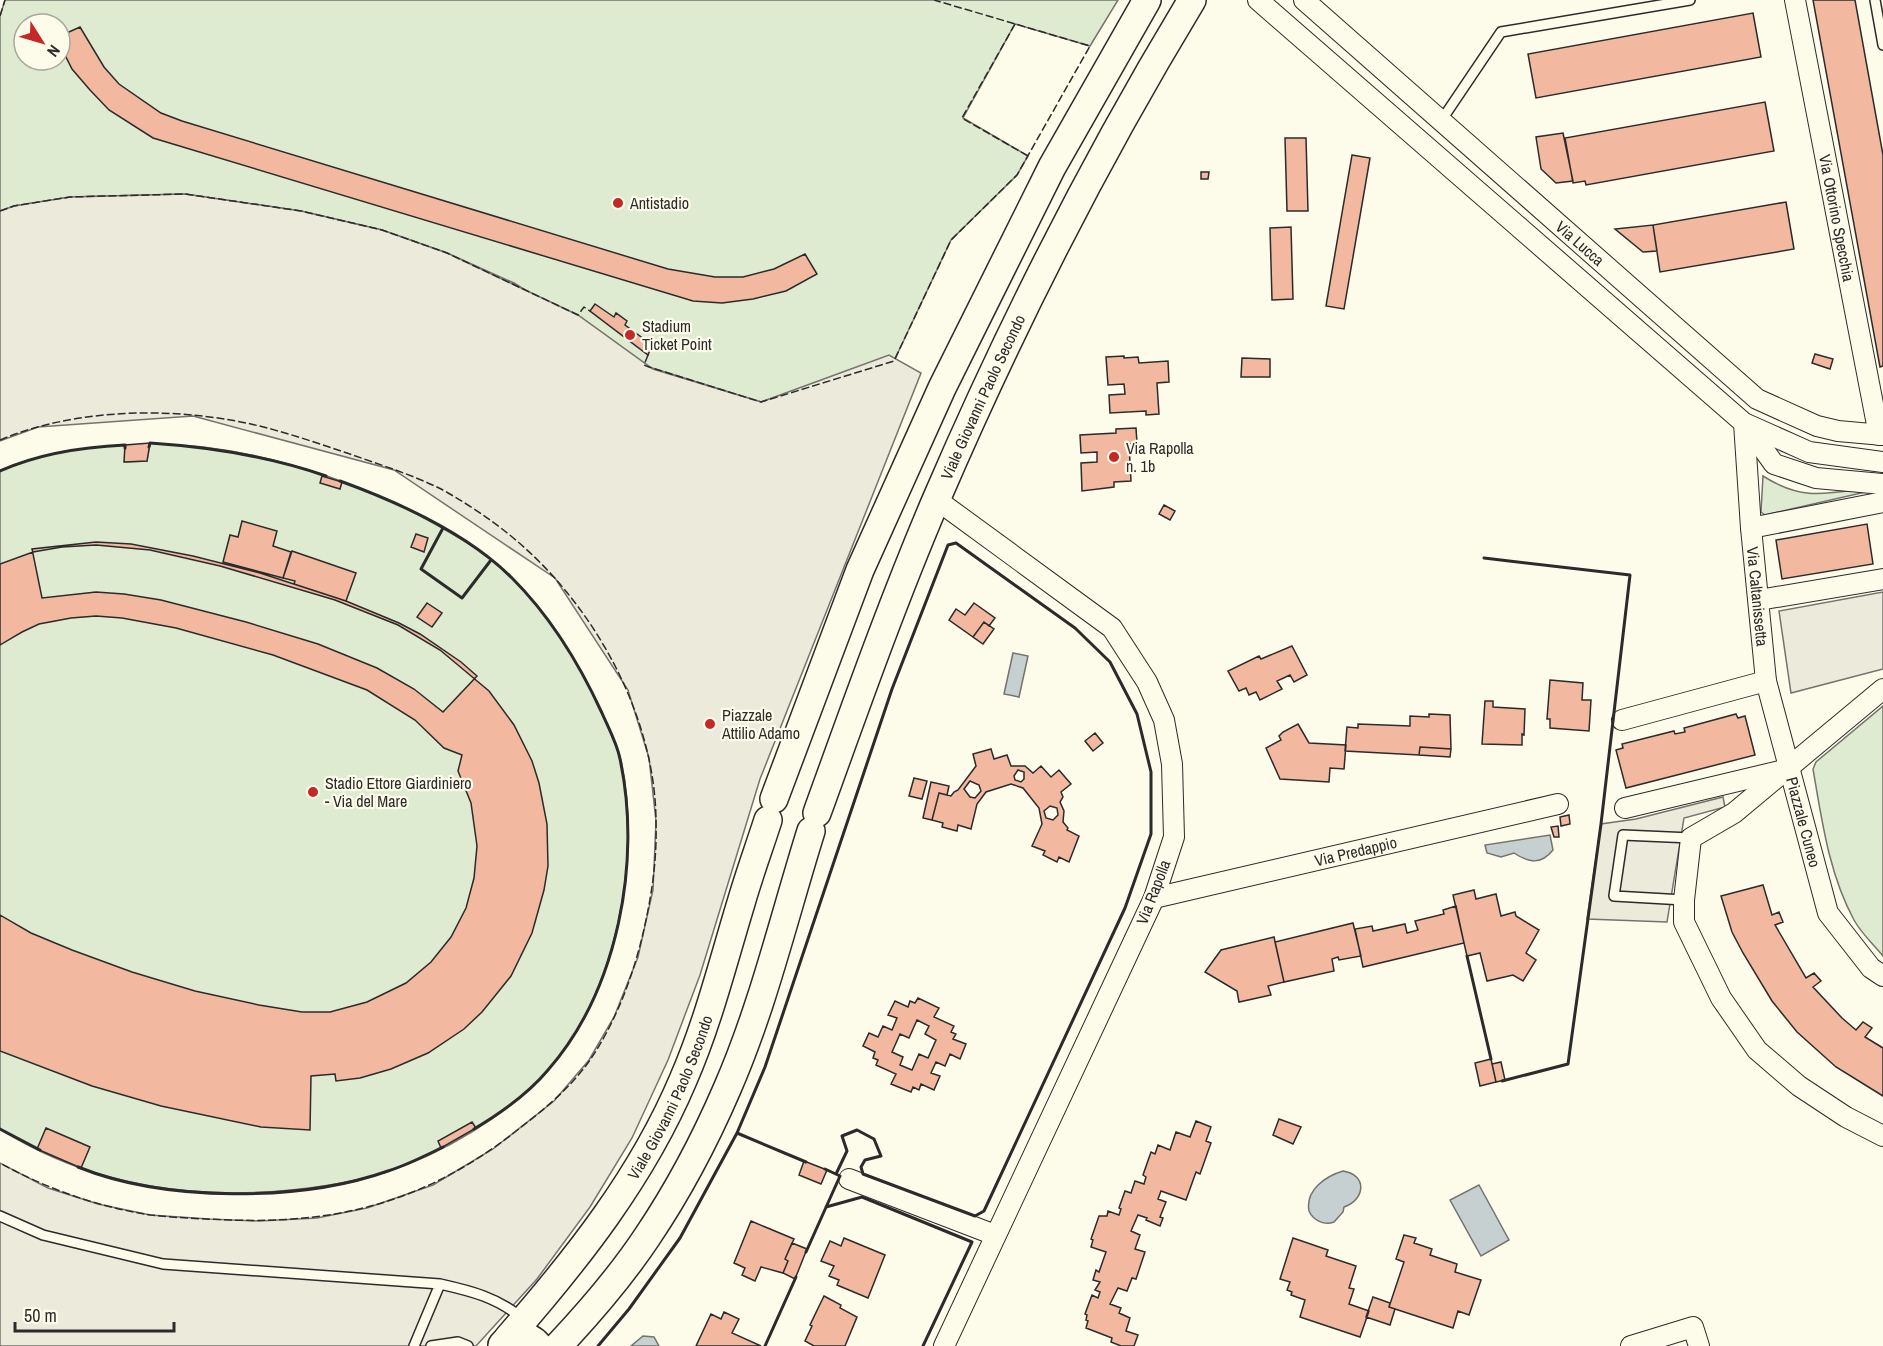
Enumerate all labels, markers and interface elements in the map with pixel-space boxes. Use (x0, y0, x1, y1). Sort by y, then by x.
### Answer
north arrow (12, 12, 72, 72)
text: N (42, 41, 66, 61)
street label: Via Ottorino Specchia (1814, 153, 1860, 284)
place label: Antistadio (629, 192, 689, 214)
marker: Antistadio (611, 196, 625, 210)
street label: Via Lucca (1551, 216, 1610, 271)
street label: Viale Giovanni Paolo Secondo (935, 311, 1030, 483)
place label: Stadium Ticket Point (642, 315, 712, 355)
marker: Stadium Ticket Point (623, 328, 637, 342)
place label: Via Rapolla n. 1b (1126, 437, 1194, 477)
marker: Via Rapolla n. 1b (1107, 450, 1121, 464)
street label: Via Caltanissetta (1742, 546, 1774, 648)
place label: Piazzale Attilio Adamo (721, 704, 800, 744)
marker: Piazzale Attilio Adamo (703, 717, 717, 731)
place label: Stadio Ettore Giardiniero - Via del Mare (325, 772, 472, 812)
street label: Piazzale Cuneo (1781, 774, 1826, 870)
marker: Stadio Ettore Giardiniero - Via del Mare (306, 785, 320, 799)
street label: Via Predappio (1312, 831, 1399, 871)
street label: Via Rapolla (1131, 856, 1176, 928)
street label: Viale Giovanni Paolo Secondo (622, 1012, 718, 1184)
scale bar (15, 1295, 174, 1333)
text: 50 m (24, 1303, 57, 1328)

